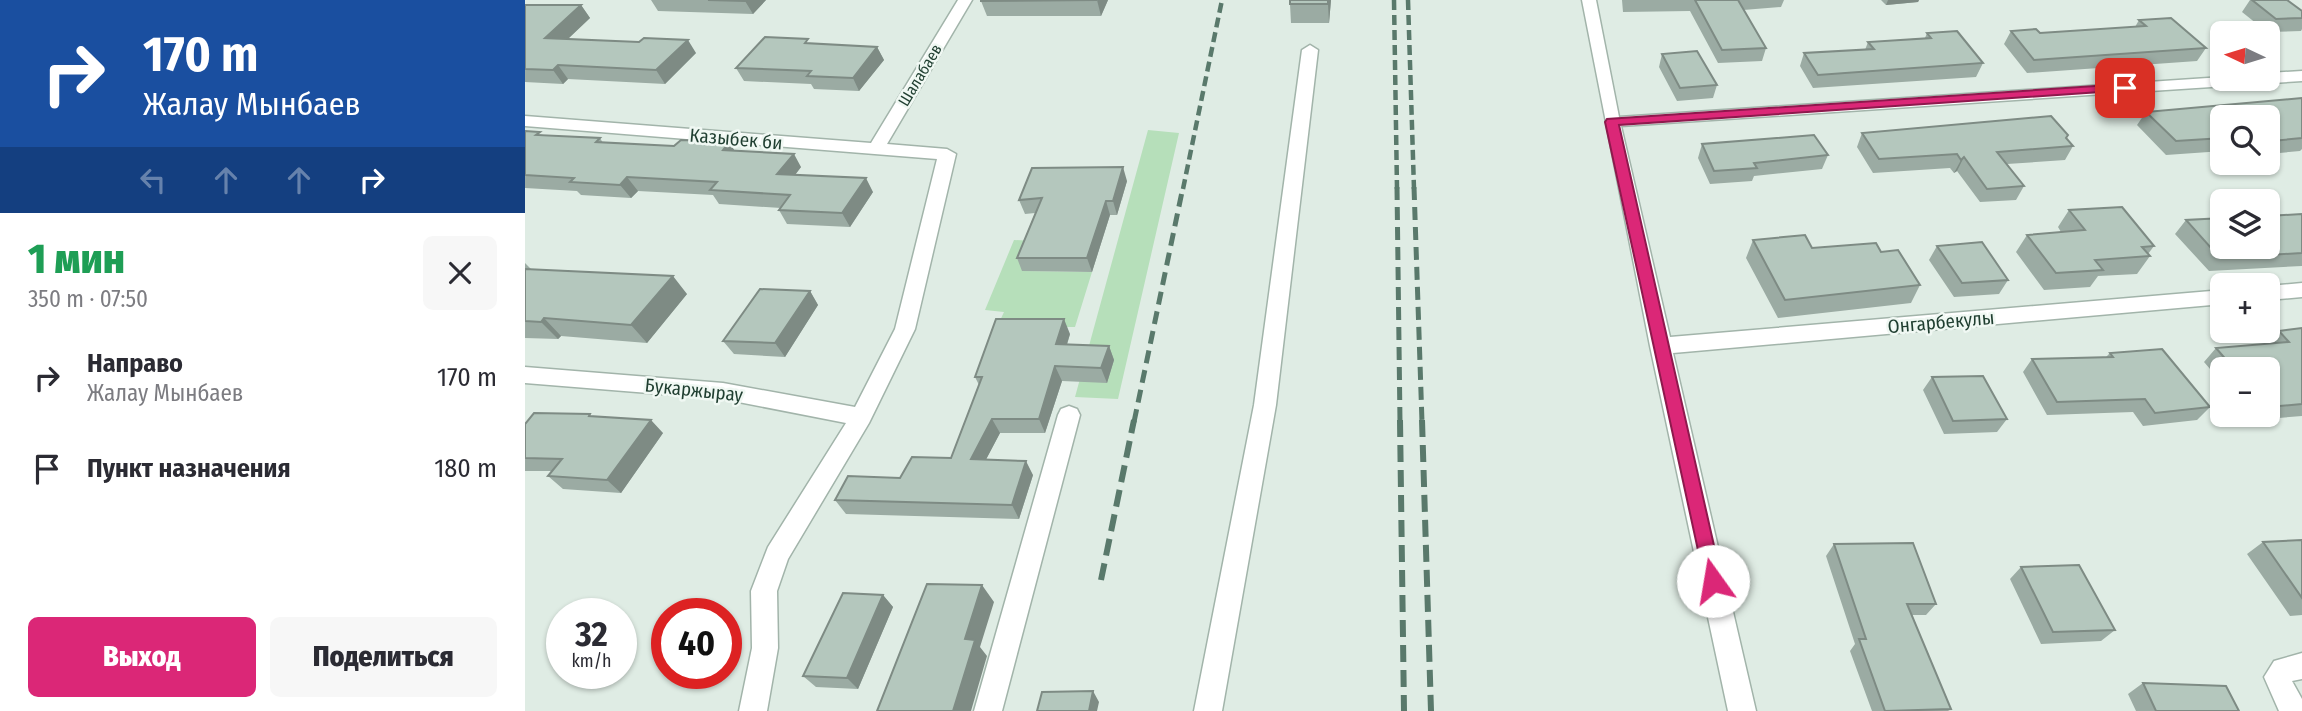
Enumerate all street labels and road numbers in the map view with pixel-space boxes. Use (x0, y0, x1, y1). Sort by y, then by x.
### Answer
street label: Шалабаев (894, 41, 946, 109)
street label: Казыбек би (689, 123, 783, 155)
street label: Онгарбекулы (1887, 306, 1995, 338)
street label: Букаржырау (644, 373, 745, 407)

